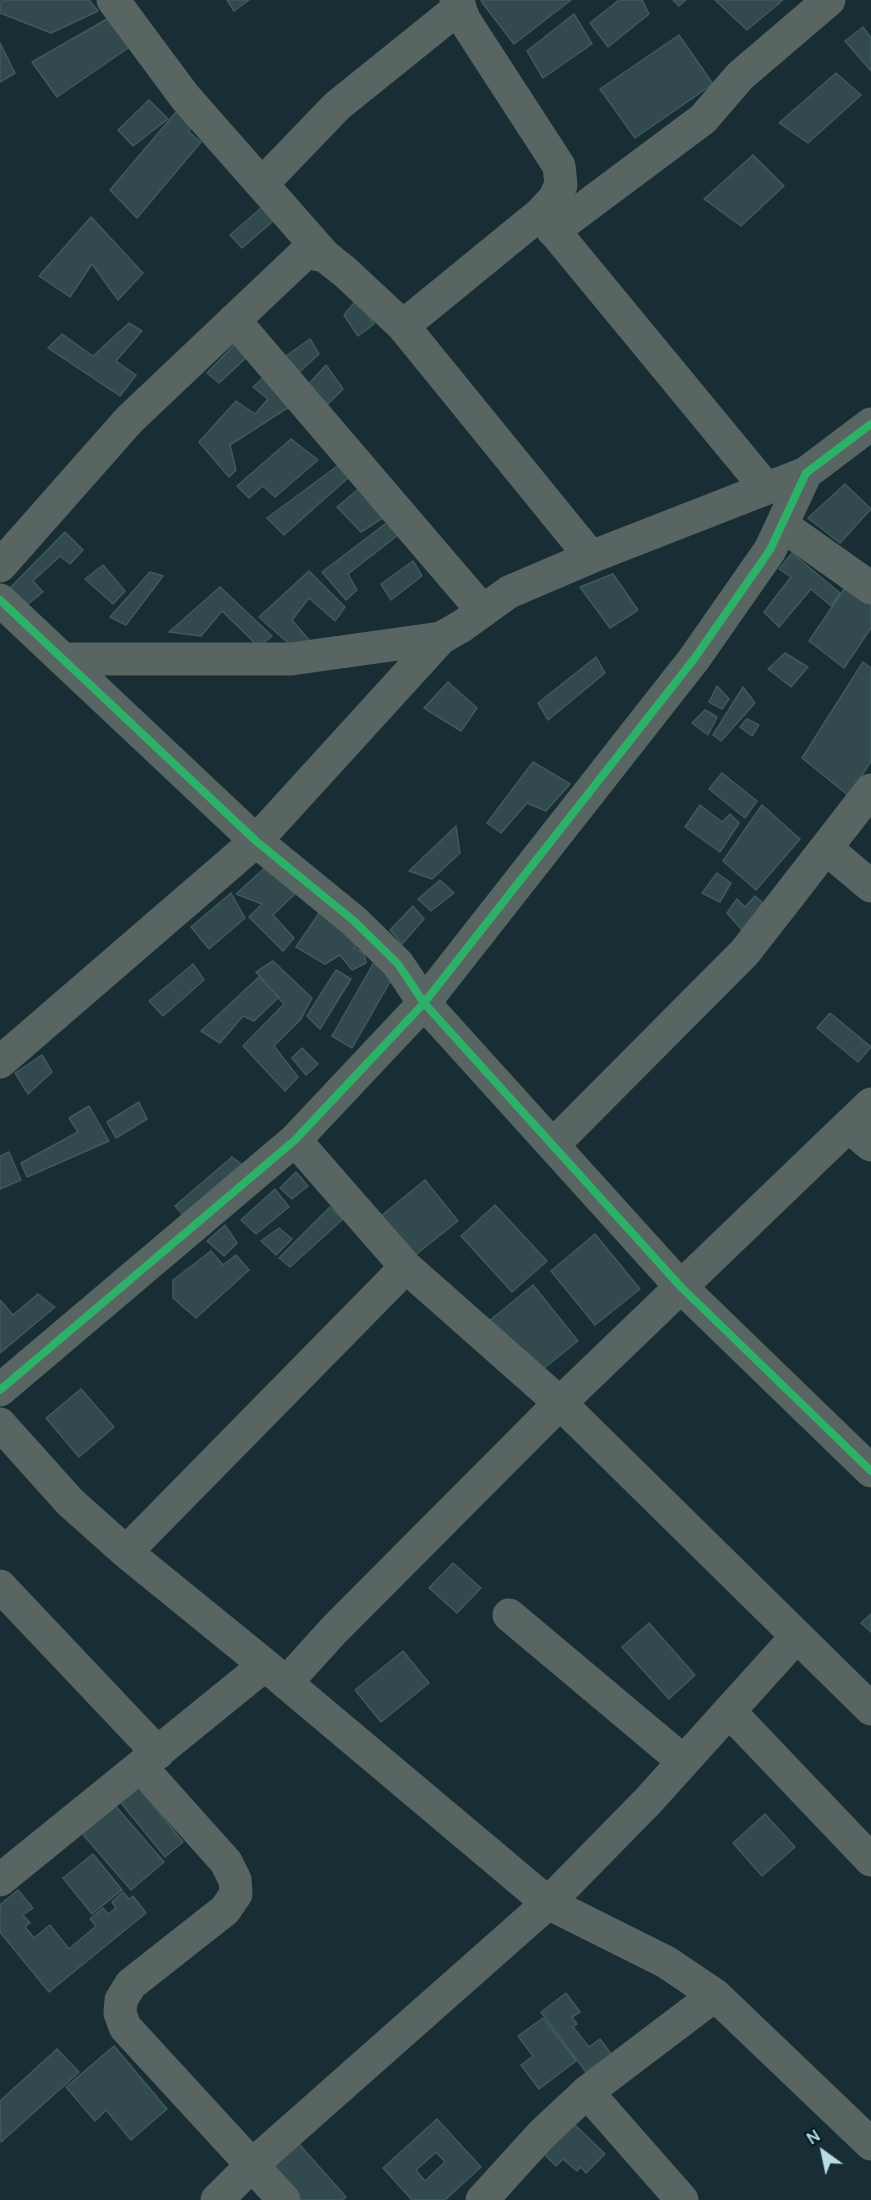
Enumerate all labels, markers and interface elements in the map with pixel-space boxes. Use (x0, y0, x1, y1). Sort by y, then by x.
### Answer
north arrow (793, 2122, 853, 2182)
text: N (802, 2125, 824, 2149)

